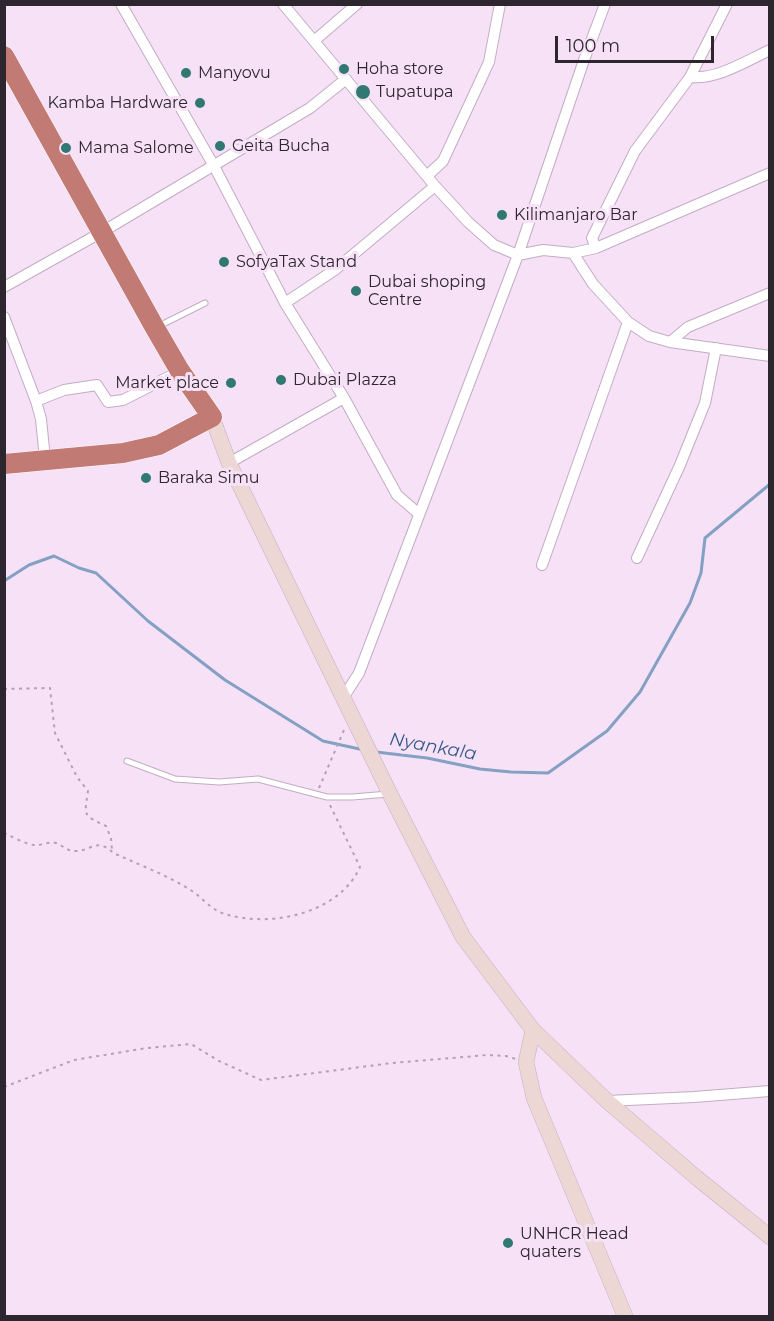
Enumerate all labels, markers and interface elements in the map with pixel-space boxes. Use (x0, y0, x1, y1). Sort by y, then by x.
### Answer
scale bar (558, 24, 717, 62)
text: 100 m (566, 35, 620, 57)
place label: Hoha store (356, 59, 443, 79)
marker: Hoha store (337, 62, 351, 76)
place label: Manyovu (198, 63, 271, 83)
marker: Manyovu (179, 66, 193, 80)
place label: Tupatupa (376, 82, 453, 102)
marker: Tupatupa (354, 83, 372, 101)
place label: Kamba Hardware (47, 93, 188, 113)
marker: Kamba Hardware (193, 96, 207, 110)
place label: Geita Bucha (232, 136, 330, 156)
place label: Mama Salome (78, 138, 194, 158)
marker: Geita Bucha (213, 139, 227, 153)
marker: Mama Salome (59, 141, 73, 155)
place label: Kilimanjaro Bar (514, 205, 638, 225)
marker: Kilimanjaro Bar (495, 208, 509, 222)
place label: SofyaTax Stand (236, 252, 357, 272)
marker: SofyaTax Stand (217, 255, 231, 269)
place label: Dubai shoping Centre (368, 272, 486, 310)
marker: Dubai shoping Centre (349, 284, 363, 298)
place label: Dubai Plazza (293, 370, 397, 390)
place label: Market place (115, 373, 219, 393)
marker: Dubai Plazza (274, 373, 288, 387)
marker: Market place (224, 376, 238, 390)
place label: Baraka Simu (158, 468, 260, 488)
marker: Baraka Simu (139, 471, 153, 485)
water label: Nyankala (388, 729, 478, 765)
place label: UNHCR Head quaters (520, 1224, 629, 1262)
marker: UNHCR Head quaters (501, 1236, 515, 1250)

